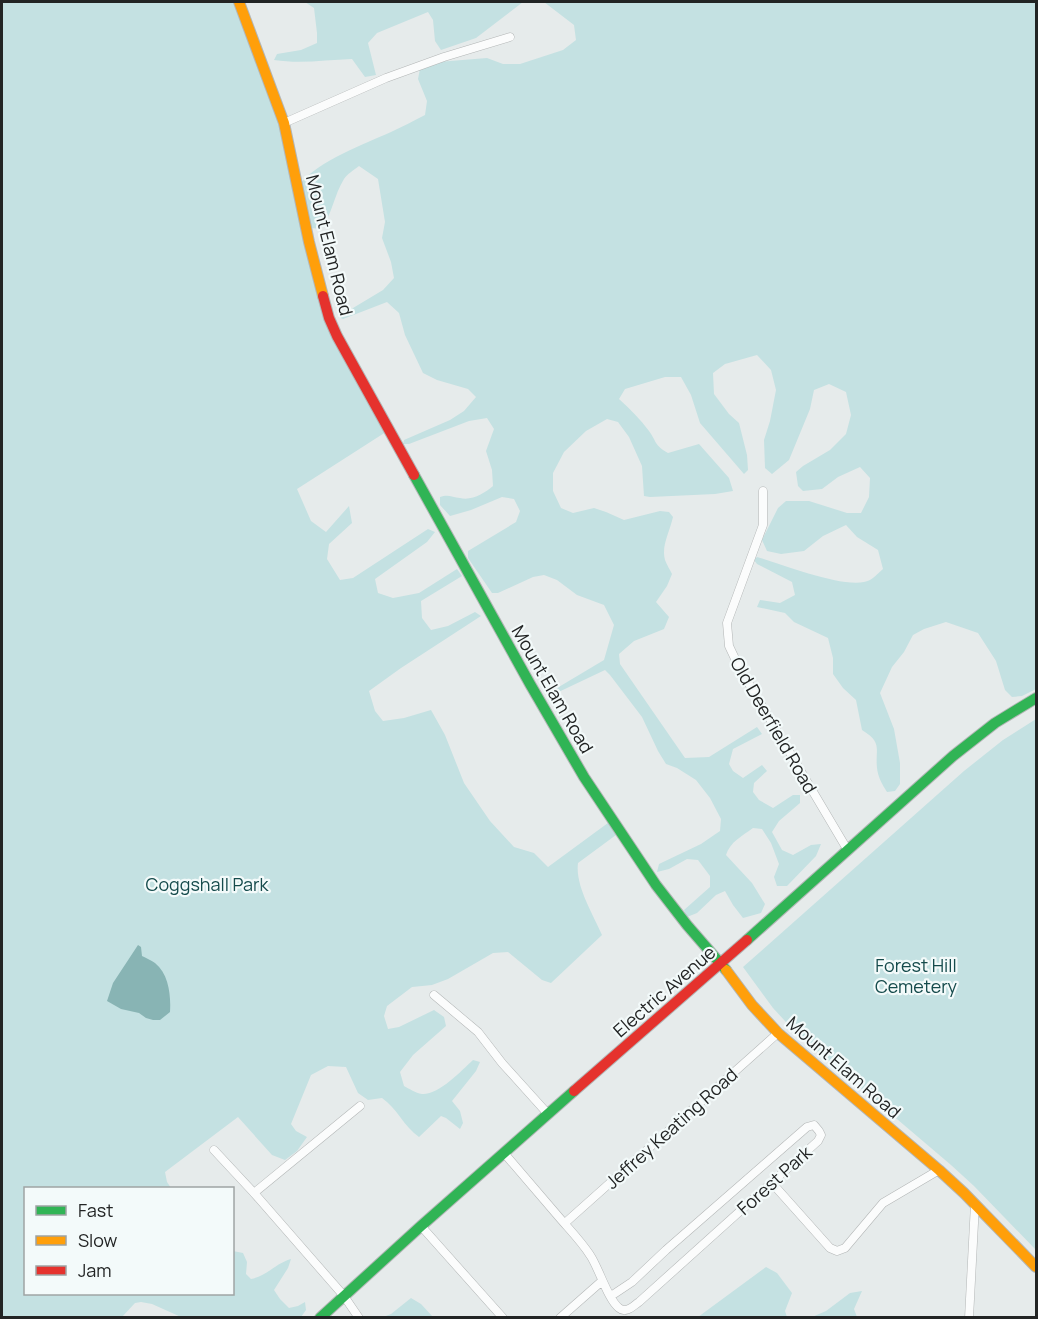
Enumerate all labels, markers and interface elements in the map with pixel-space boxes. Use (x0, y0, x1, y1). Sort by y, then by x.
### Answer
street label: Mount Elam Road (301, 172, 359, 318)
street label: Mount Elam Road (507, 621, 599, 757)
street label: Old Deerfield Road (725, 652, 823, 798)
park label: Coggshall Park (146, 872, 269, 896)
street label: Electric Avenue (608, 940, 720, 1042)
park label: Forest Hill Cemetery (875, 953, 958, 998)
street label: Mount Elam Road (782, 1011, 906, 1123)
street label: Jeffrey Keating Road (600, 1062, 742, 1194)
street label: Forest Park (732, 1139, 817, 1220)
legend (24, 1187, 234, 1295)
text: Fast (78, 1198, 113, 1222)
text: Slow (78, 1228, 118, 1252)
text: Jam (78, 1258, 112, 1282)

